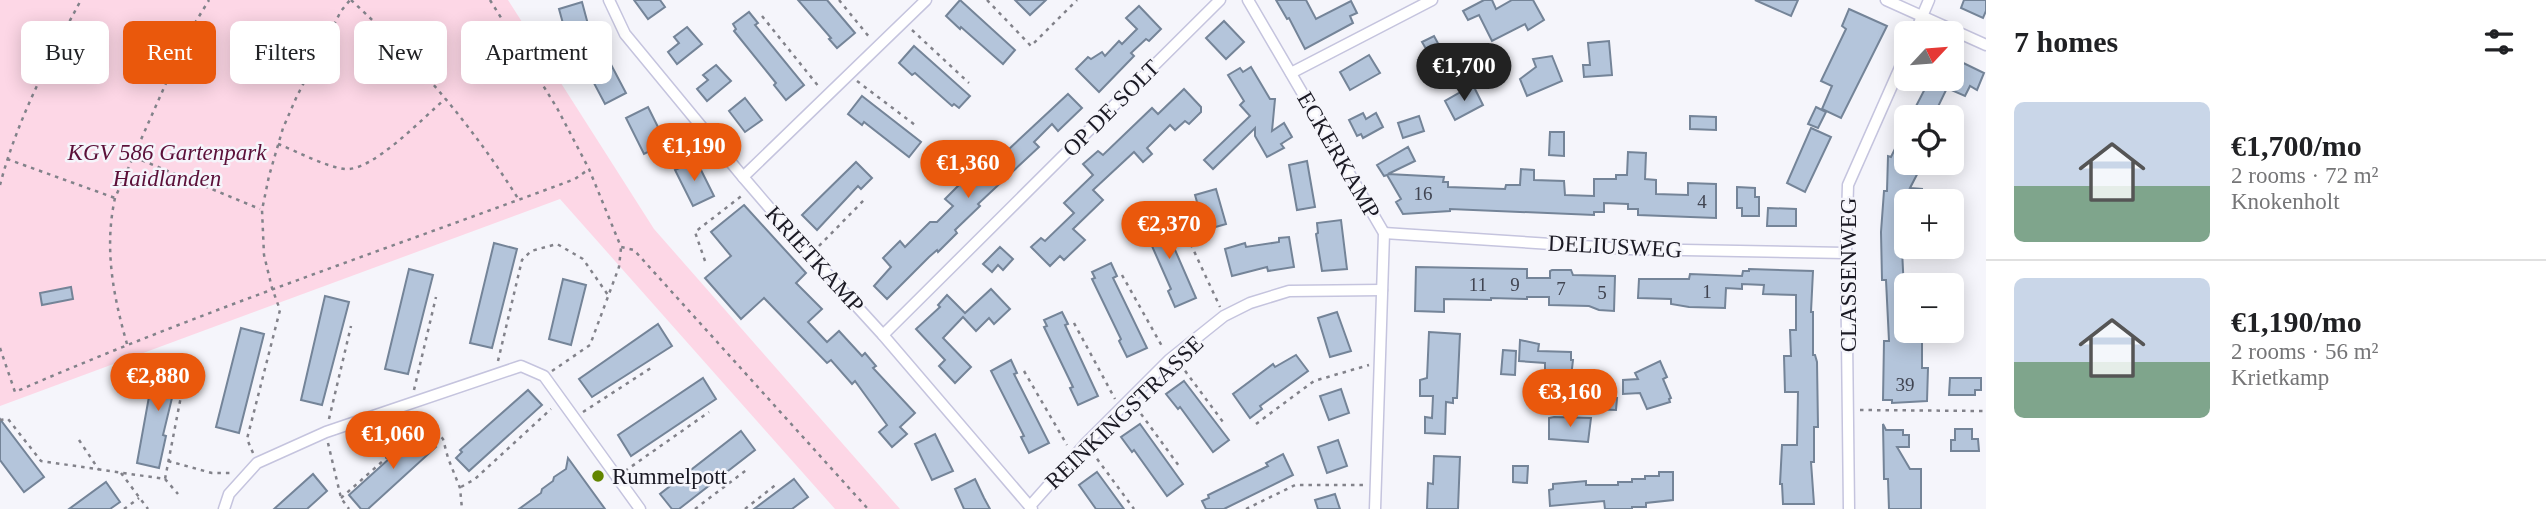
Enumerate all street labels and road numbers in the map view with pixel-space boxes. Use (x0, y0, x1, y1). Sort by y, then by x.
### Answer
street label: OP DE SOLT (1058, 55, 1165, 162)
street label: ECKERKAMP (1292, 88, 1385, 223)
street label: CLASSENWEG (1836, 198, 1861, 352)
street label: KRIETKAMP (760, 201, 869, 318)
street label: DELIUSWEG (1547, 231, 1683, 262)
street label: REINKINGSTRASSE (1040, 331, 1208, 494)

